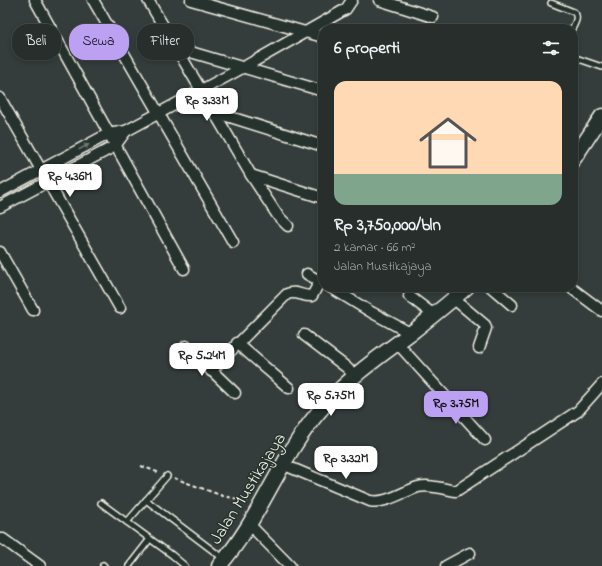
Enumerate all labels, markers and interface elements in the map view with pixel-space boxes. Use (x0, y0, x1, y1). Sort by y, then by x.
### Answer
chip: Beli (12, 24, 61, 60)
chip: Sewa (69, 24, 129, 60)
chip: Filter (137, 24, 194, 60)
text: 6 properti (334, 36, 400, 61)
icon: filters (540, 37, 562, 59)
pin: Rp 3.33M (166, 88, 248, 122)
text: Rp 3.33M (185, 91, 229, 110)
icon: home (412, 107, 484, 179)
one-way arrow (78, 144, 90, 150)
pin: Rp 4.36M (29, 164, 111, 198)
text: Rp 4.36M (48, 167, 92, 186)
text: Rp 3,750,000/bln (334, 213, 441, 238)
text: 2 kamar · 66 m² (334, 238, 415, 257)
text: Jalan Mustikajaya (334, 257, 431, 276)
pin: Rp 5.24M (161, 343, 243, 377)
text: Rp 5.24M (178, 346, 226, 365)
pin: Rp 5.75M (290, 383, 372, 417)
text: Rp 5.75M (307, 386, 355, 405)
pin: Rp 3.75M (415, 391, 497, 425)
text: Rp 3.75M (433, 394, 479, 413)
street label: Jalan Mustikajaya (204, 428, 293, 550)
pin: Rp 3.32M (305, 446, 387, 480)
text: Rp 3.32M (323, 449, 369, 468)

